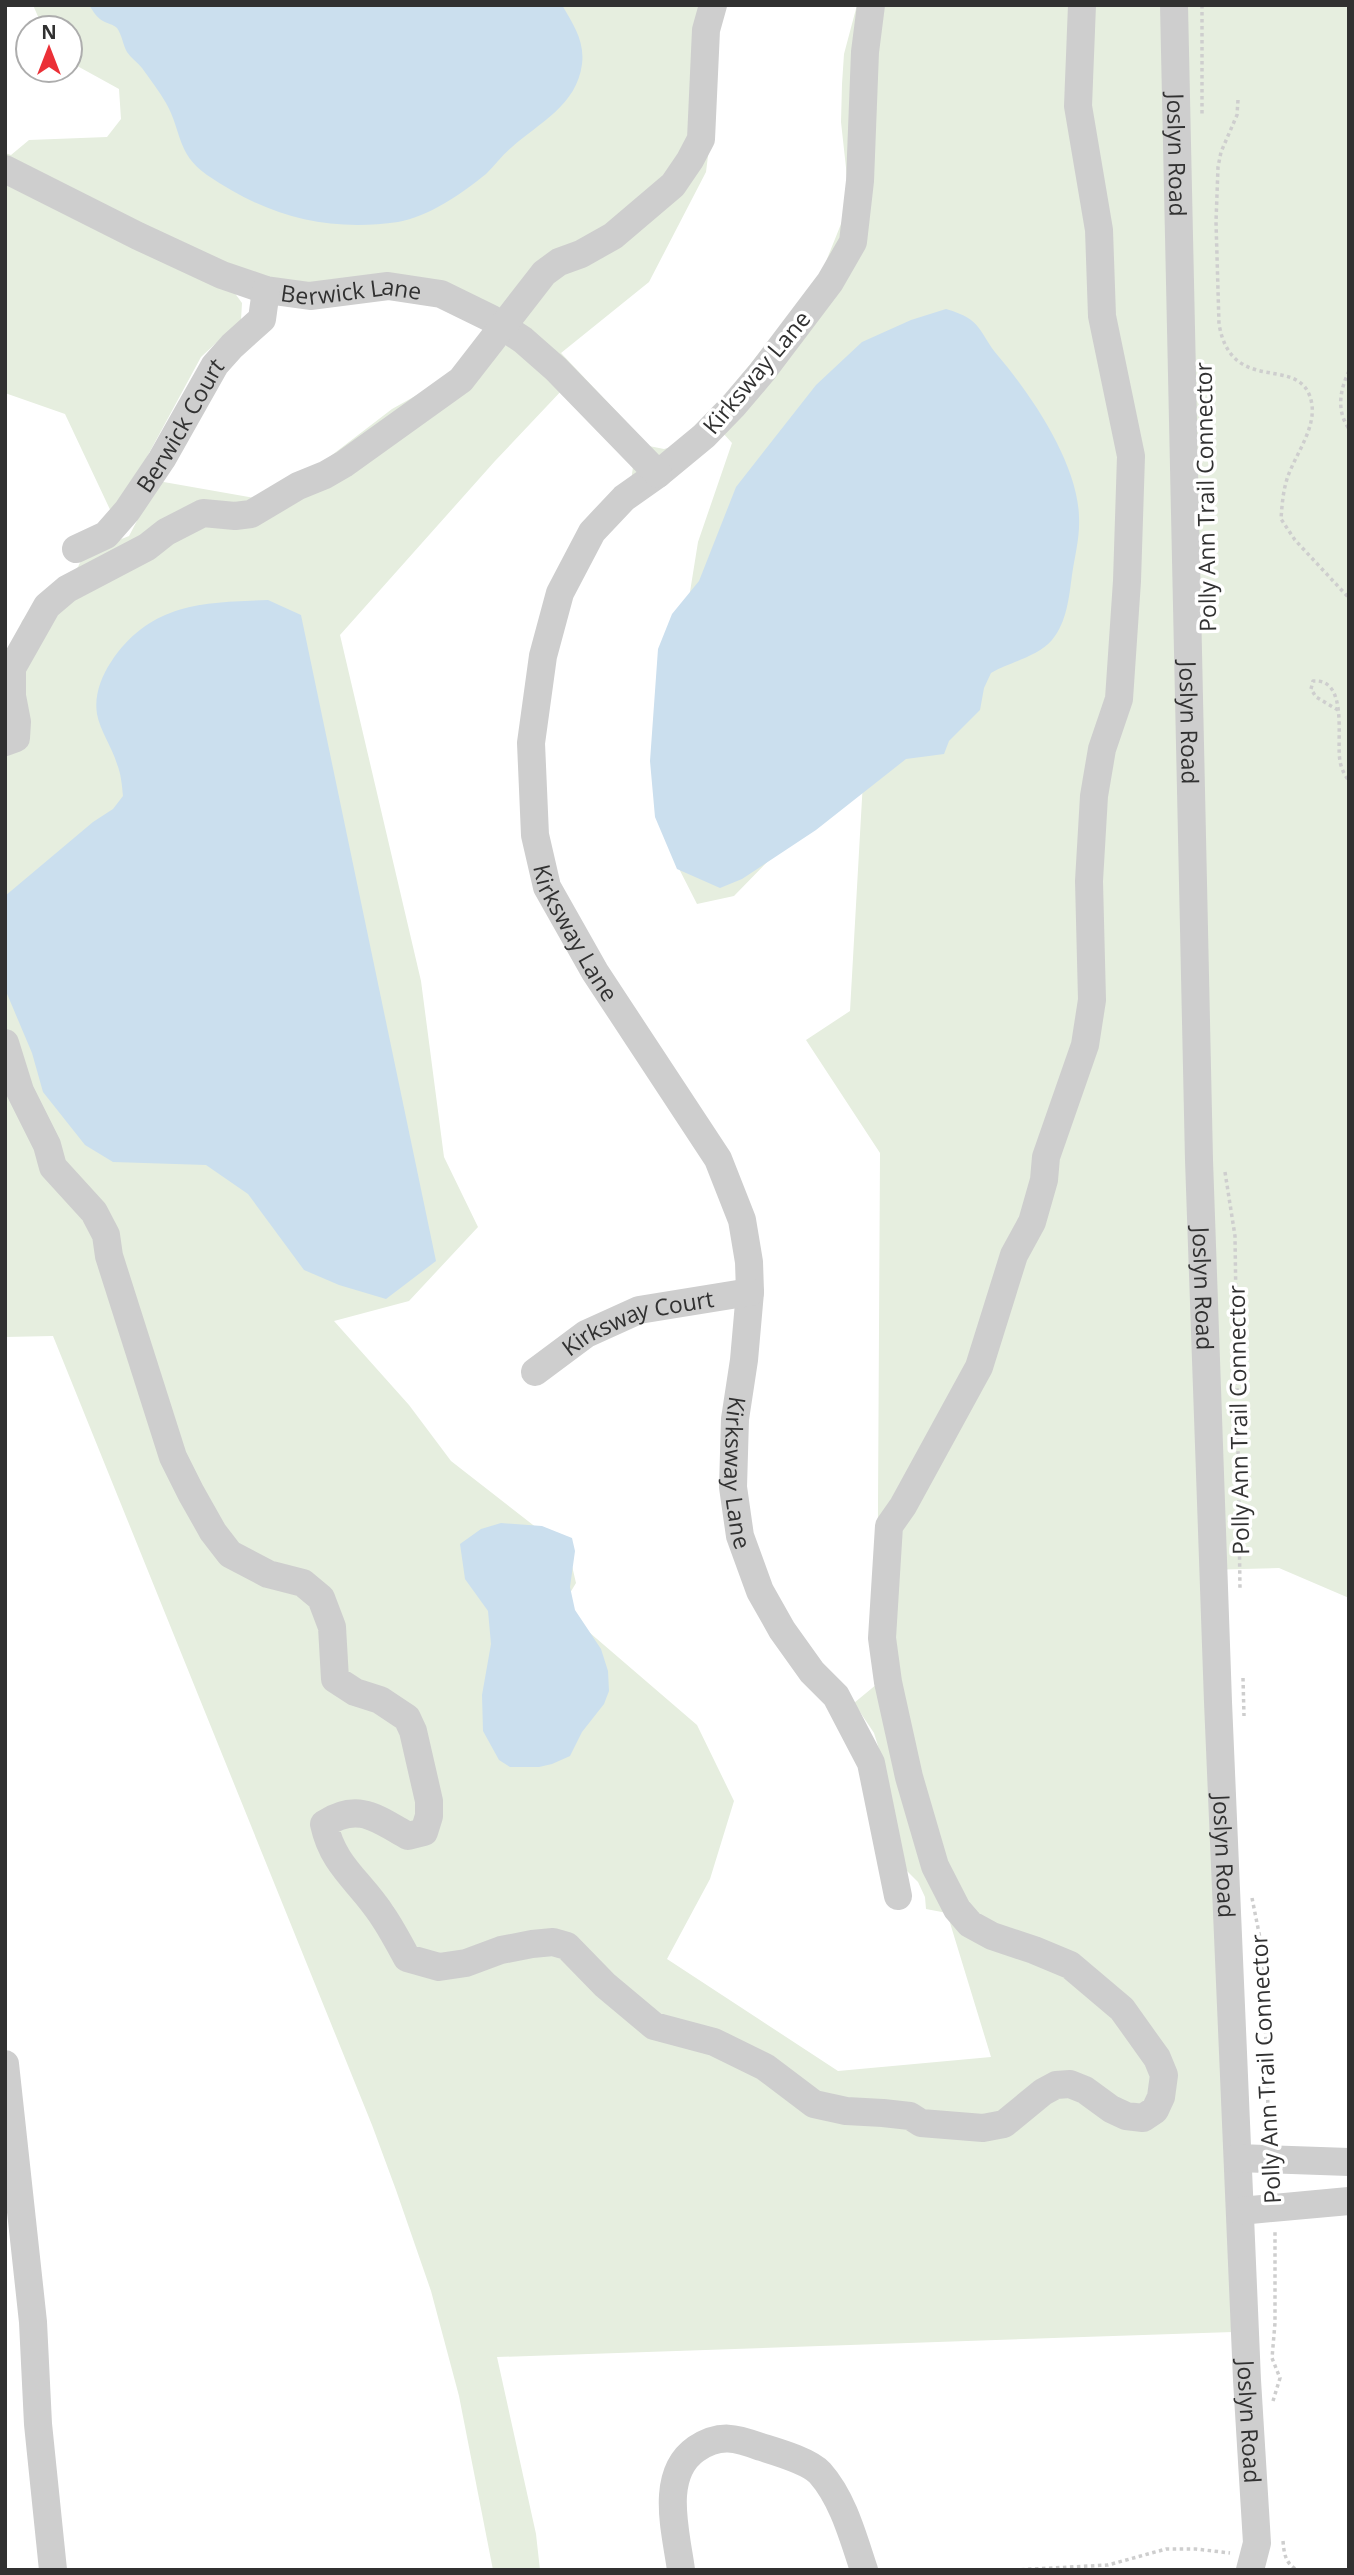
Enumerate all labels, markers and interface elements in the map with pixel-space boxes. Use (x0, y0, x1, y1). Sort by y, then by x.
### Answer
north arrow (14, 14, 84, 84)
text: N (41, 19, 57, 45)
street label: Joslyn Road (1160, 91, 1195, 217)
street label: Berwick Lane (279, 269, 424, 312)
street label: Kirksway Lane (695, 303, 817, 441)
street label: Berwick Court (128, 350, 231, 498)
street label: Polly Ann Trail Connector (1187, 361, 1223, 632)
street label: Joslyn Road (1172, 659, 1207, 785)
street label: Kirksway Lane (526, 861, 626, 1007)
street label: Joslyn Road (1185, 1224, 1222, 1351)
street label: Kirksway Court (555, 1282, 716, 1363)
street label: Polly Ann Trail Connector (1220, 1284, 1256, 1555)
street label: Kirksway Lane (717, 1395, 759, 1553)
street label: Joslyn Road (1206, 1792, 1243, 1919)
street label: Polly Ann Trail Connector (1242, 1933, 1288, 2205)
street label: Joslyn Road (1230, 2357, 1269, 2484)

